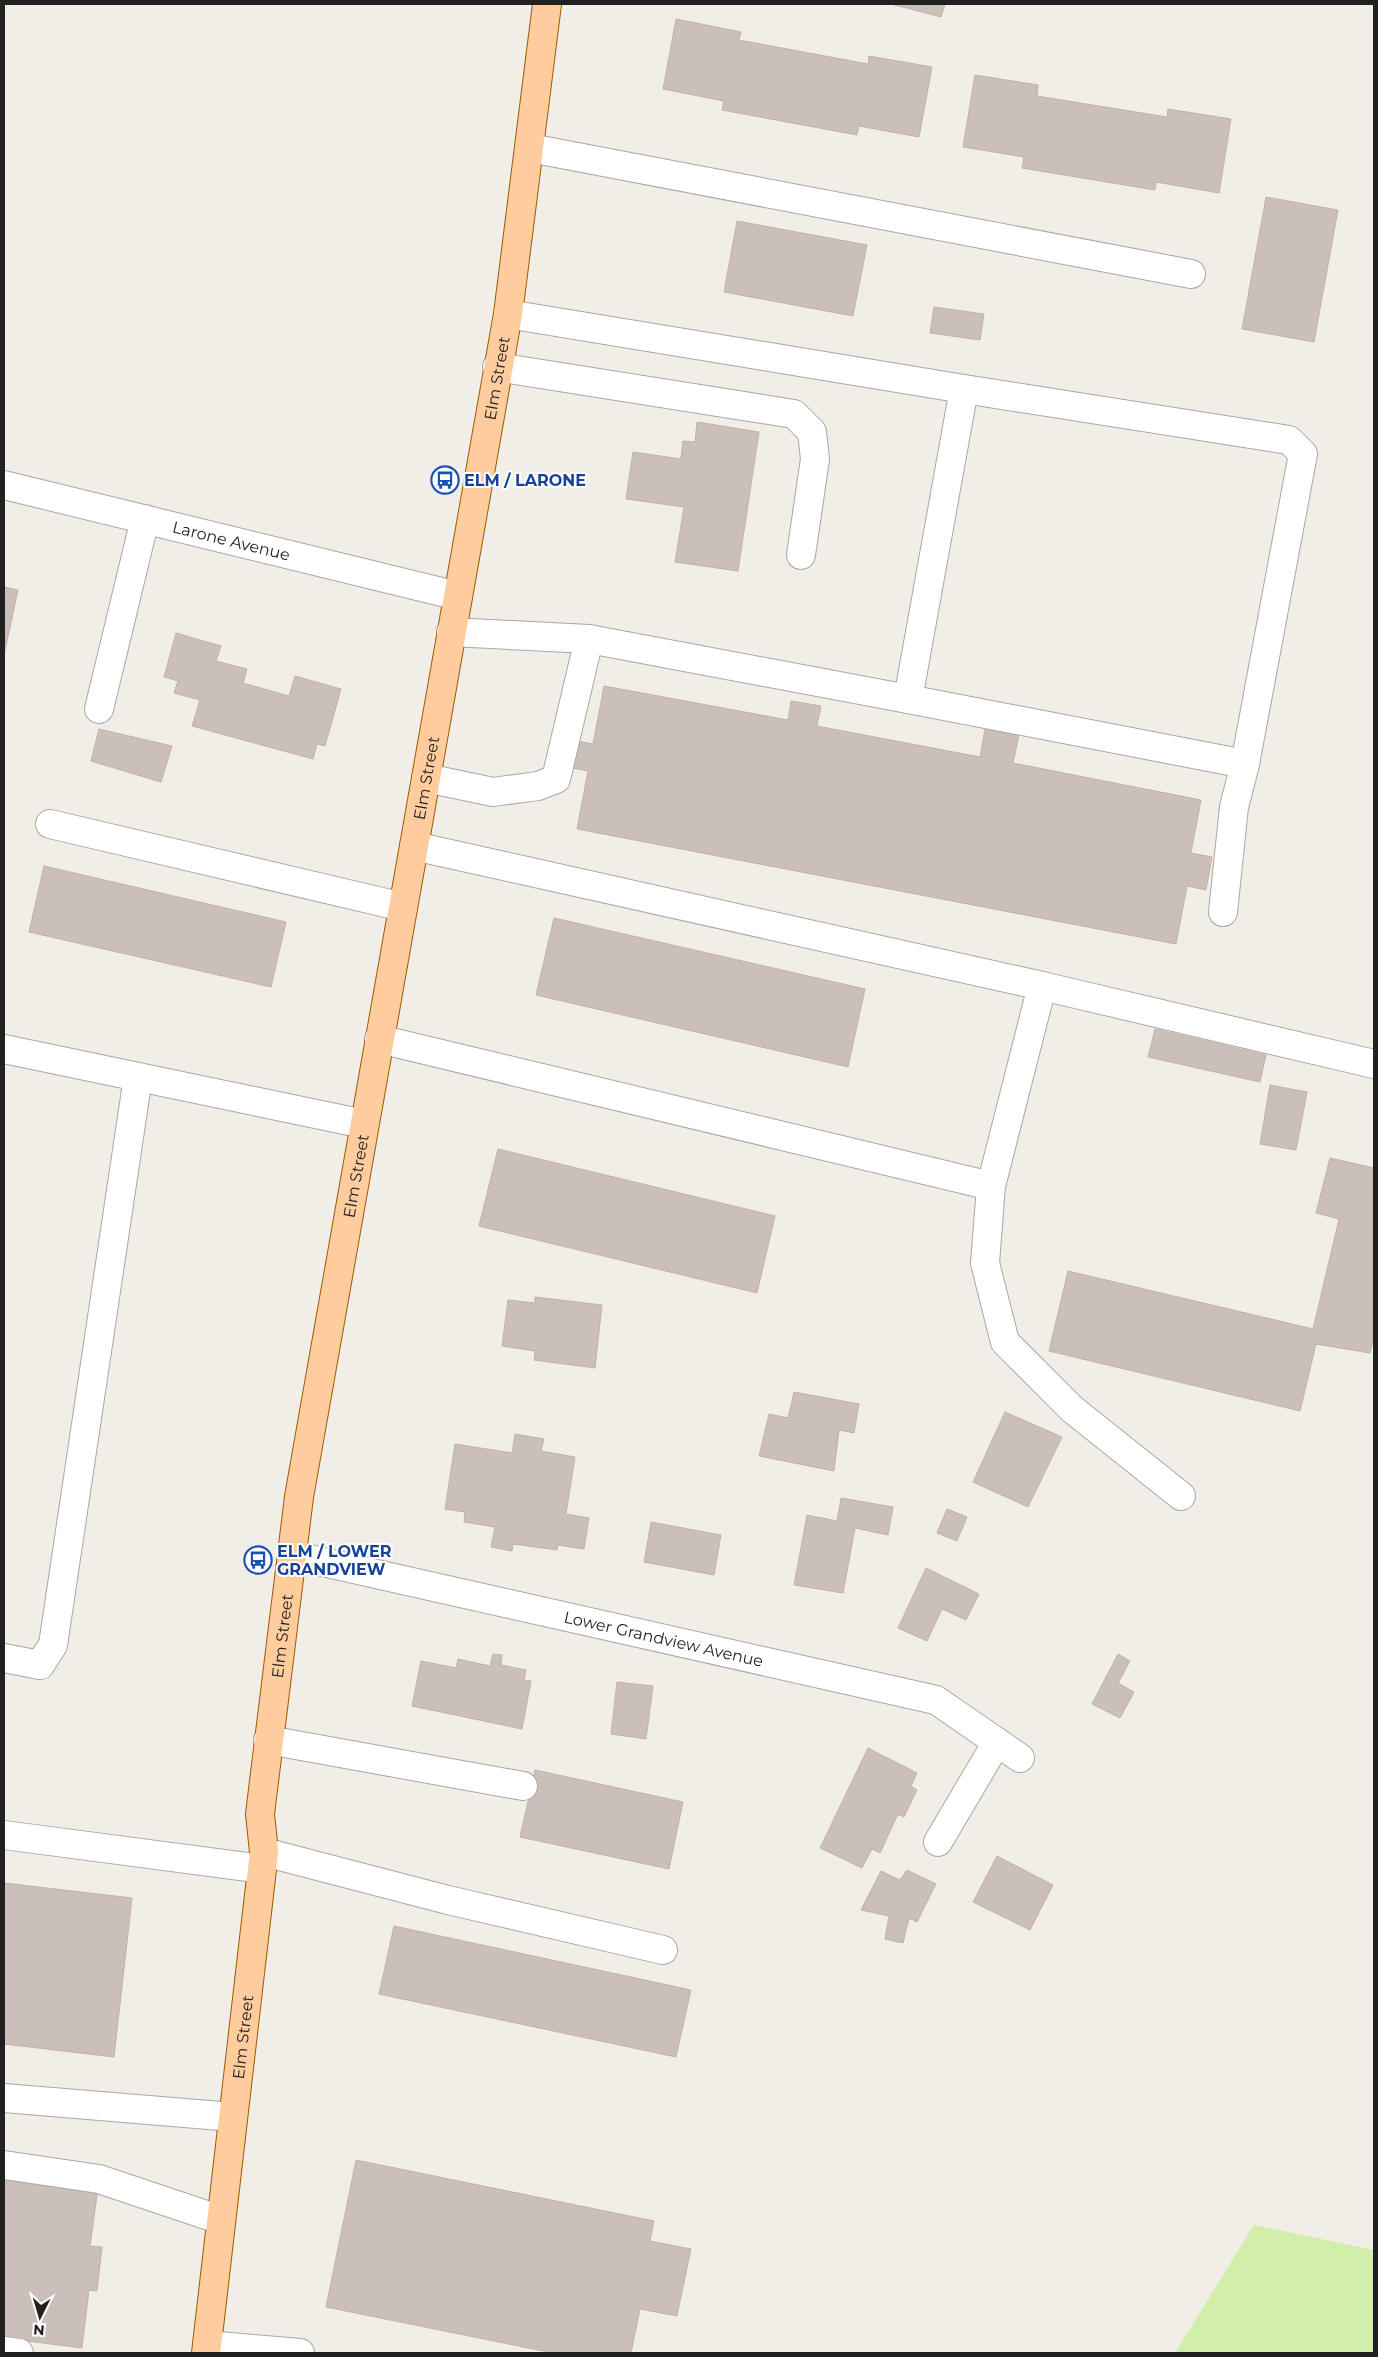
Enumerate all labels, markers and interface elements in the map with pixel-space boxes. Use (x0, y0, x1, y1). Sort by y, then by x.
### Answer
street label: Elm Street (480, 335, 514, 422)
bus stop icon: ELM / LARONE (430, 465, 460, 495)
place label: ELM / LARONE (464, 471, 586, 490)
street label: Larone Avenue (171, 518, 292, 565)
street label: Elm Street (410, 734, 443, 821)
street label: Elm Street (340, 1132, 373, 1219)
place label: ELM / LOWER GRANDVIEW (277, 1542, 392, 1579)
bus stop icon: ELM / LOWER GRANDVIEW (243, 1545, 273, 1575)
street label: Elm Street (268, 1592, 297, 1679)
street label: Lower Grandview Avenue (562, 1608, 765, 1671)
street label: Elm Street (229, 1994, 257, 2080)
north arrow (15, 2292, 65, 2342)
text: N (32, 2320, 45, 2339)

